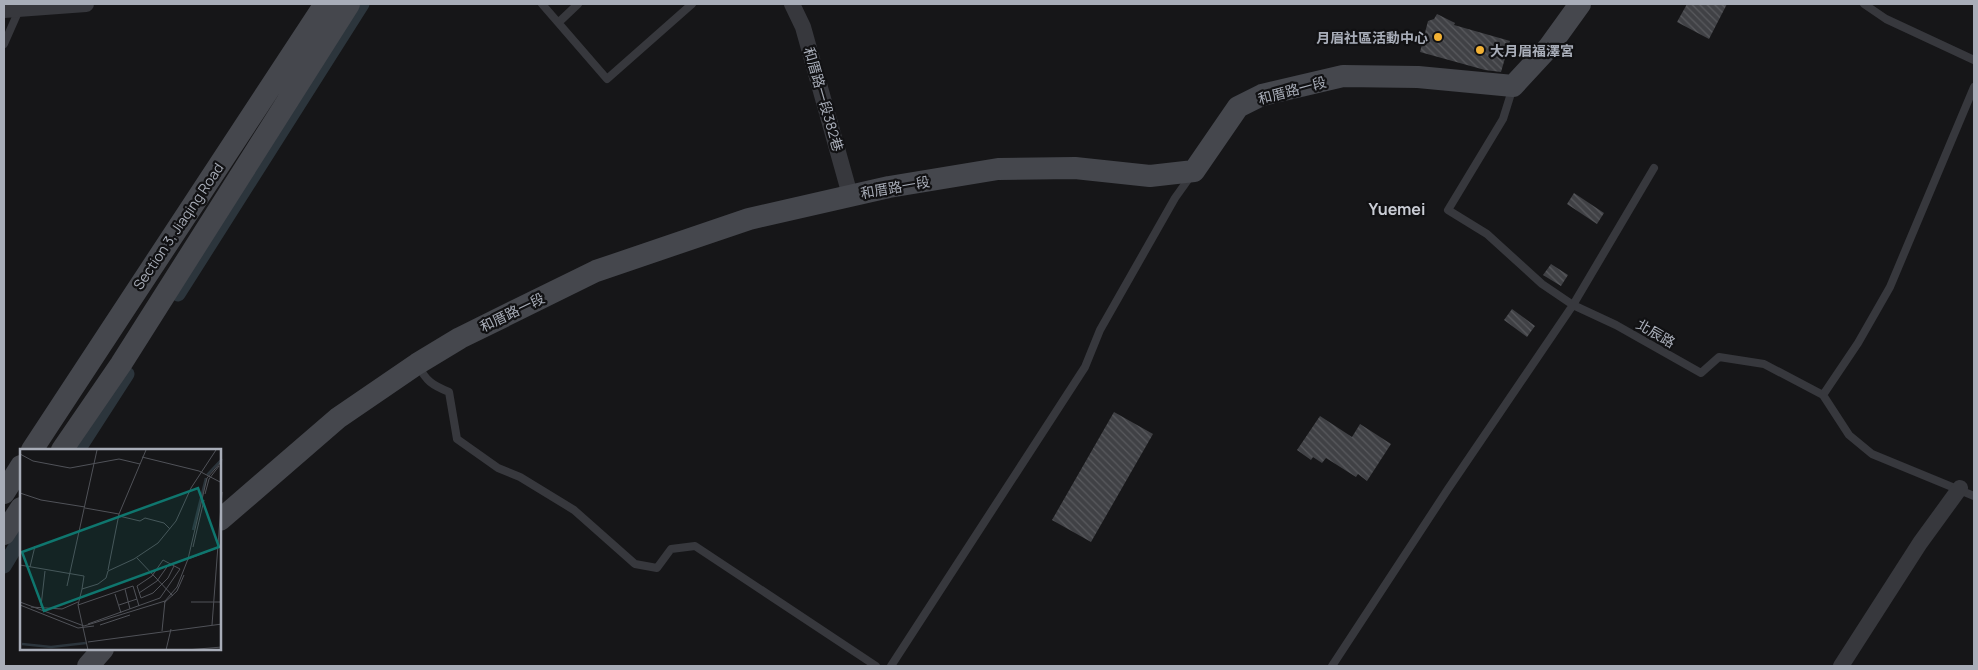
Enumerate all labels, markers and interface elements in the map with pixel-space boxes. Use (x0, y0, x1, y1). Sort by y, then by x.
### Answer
place label: 月眉社區活動中心 (1316, 28, 1428, 47)
marker: 月眉社區活動中心 (1432, 31, 1444, 43)
place label: 大月眉福澤宮 (1490, 41, 1574, 60)
marker: 大月眉福澤宮 (1474, 44, 1486, 56)
street label: 和厝路一段382巷 (800, 45, 848, 153)
street label: 和厝路一段 (1256, 72, 1328, 108)
street label: Section 3, Jiaqing Road (129, 159, 227, 293)
street label: 和厝路一段 (859, 172, 931, 202)
district label: Yuemei (1369, 198, 1425, 220)
street label: 和厝路一段 (476, 288, 548, 336)
street label: 北辰路 (1633, 314, 1679, 352)
inset map (20, 449, 221, 650)

